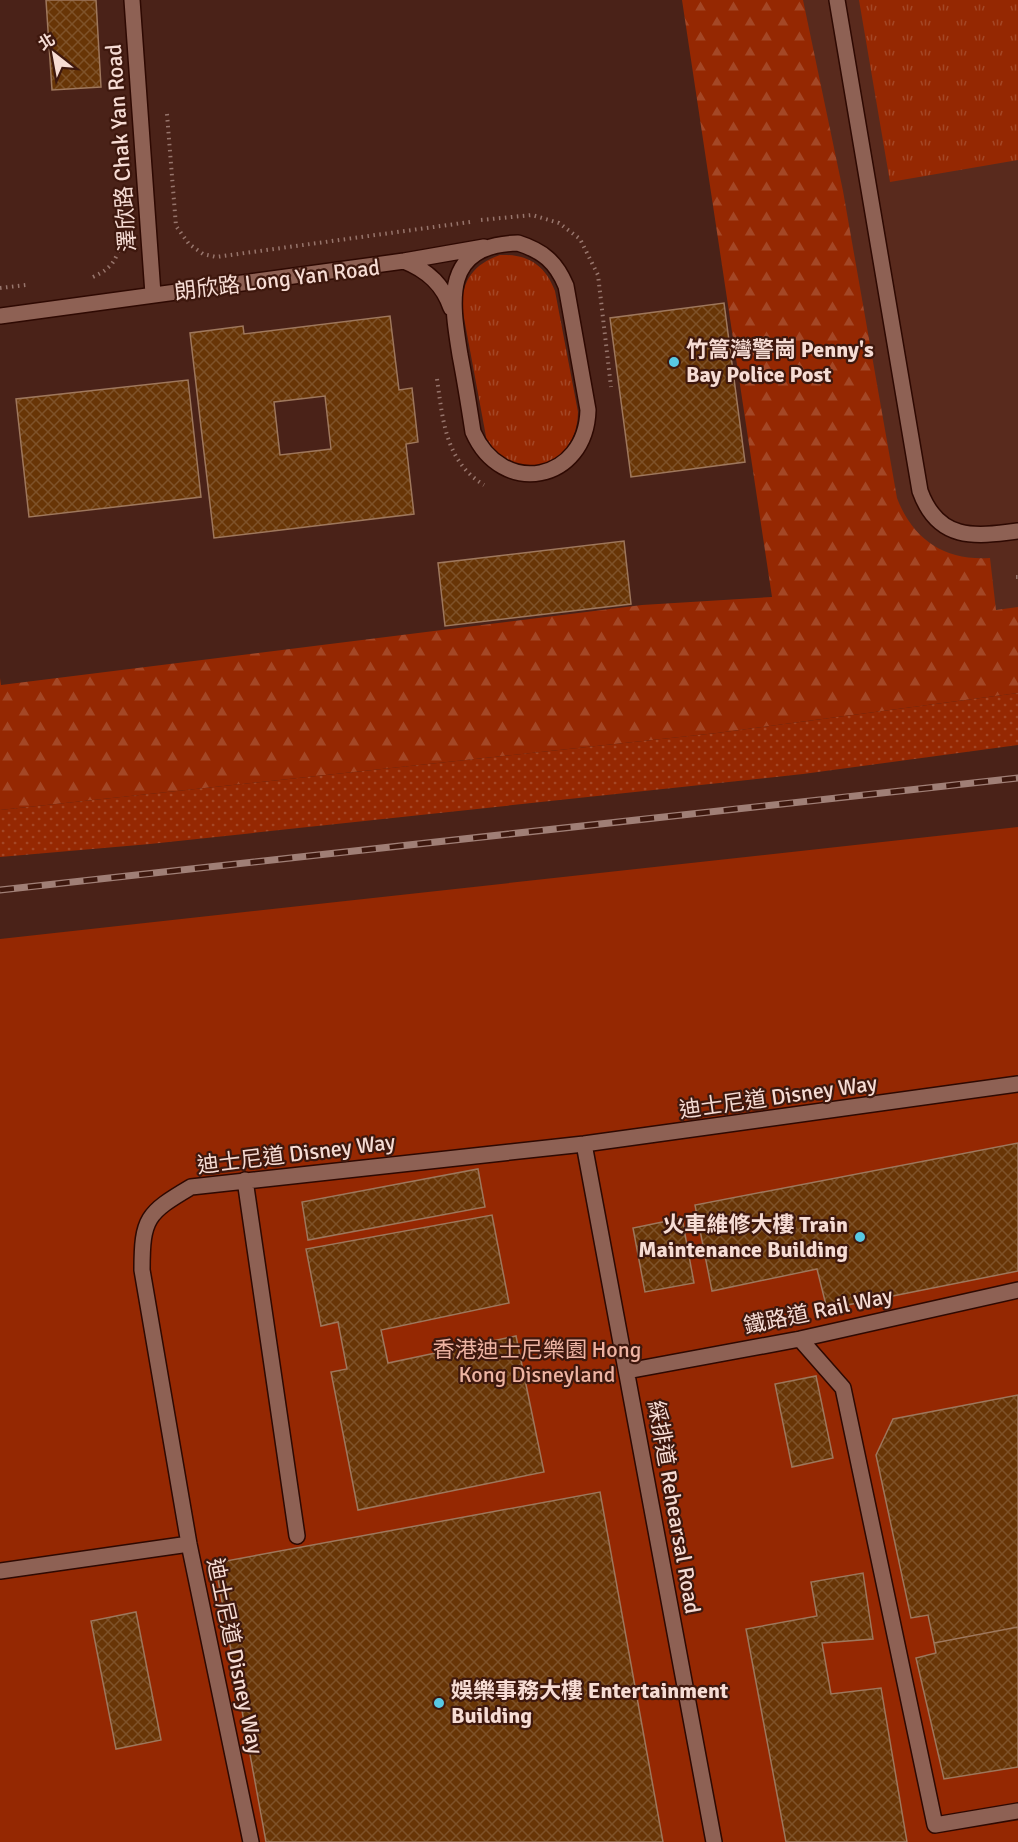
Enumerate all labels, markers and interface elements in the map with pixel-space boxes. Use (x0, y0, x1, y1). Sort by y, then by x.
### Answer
north arrow (24, 24, 84, 84)
text: 北 (35, 29, 59, 55)
street label: 澤欣路 Chak Yan Road (100, 43, 141, 253)
street label: 朗欣路 Long Yan Road (173, 253, 381, 305)
place label: 竹篙灣警崗 Penny's Bay Police Post (686, 336, 874, 388)
marker: 竹篙灣警崗 Penny's Bay Police Post (667, 355, 681, 369)
street label: 迪士尼道 Disney Way (677, 1069, 879, 1124)
street label: 迪士尼道 Disney Way (195, 1128, 397, 1179)
place label: 火車維修大樓 Train Maintenance Building (638, 1211, 848, 1263)
marker: 火車維修大樓 Train Maintenance Building (853, 1230, 867, 1244)
street label: 鐵路道 Rail Way (741, 1281, 896, 1339)
park label: 香港迪士尼樂園 Hong Kong Disneyland (433, 1336, 641, 1388)
street label: 綵排道 Rehearsal Road (642, 1398, 707, 1616)
street label: 迪士尼道 Disney Way (202, 1556, 270, 1757)
place label: 娛樂事務大樓 Entertainment Building (451, 1677, 728, 1729)
marker: 娛樂事務大樓 Entertainment Building (432, 1696, 446, 1710)

